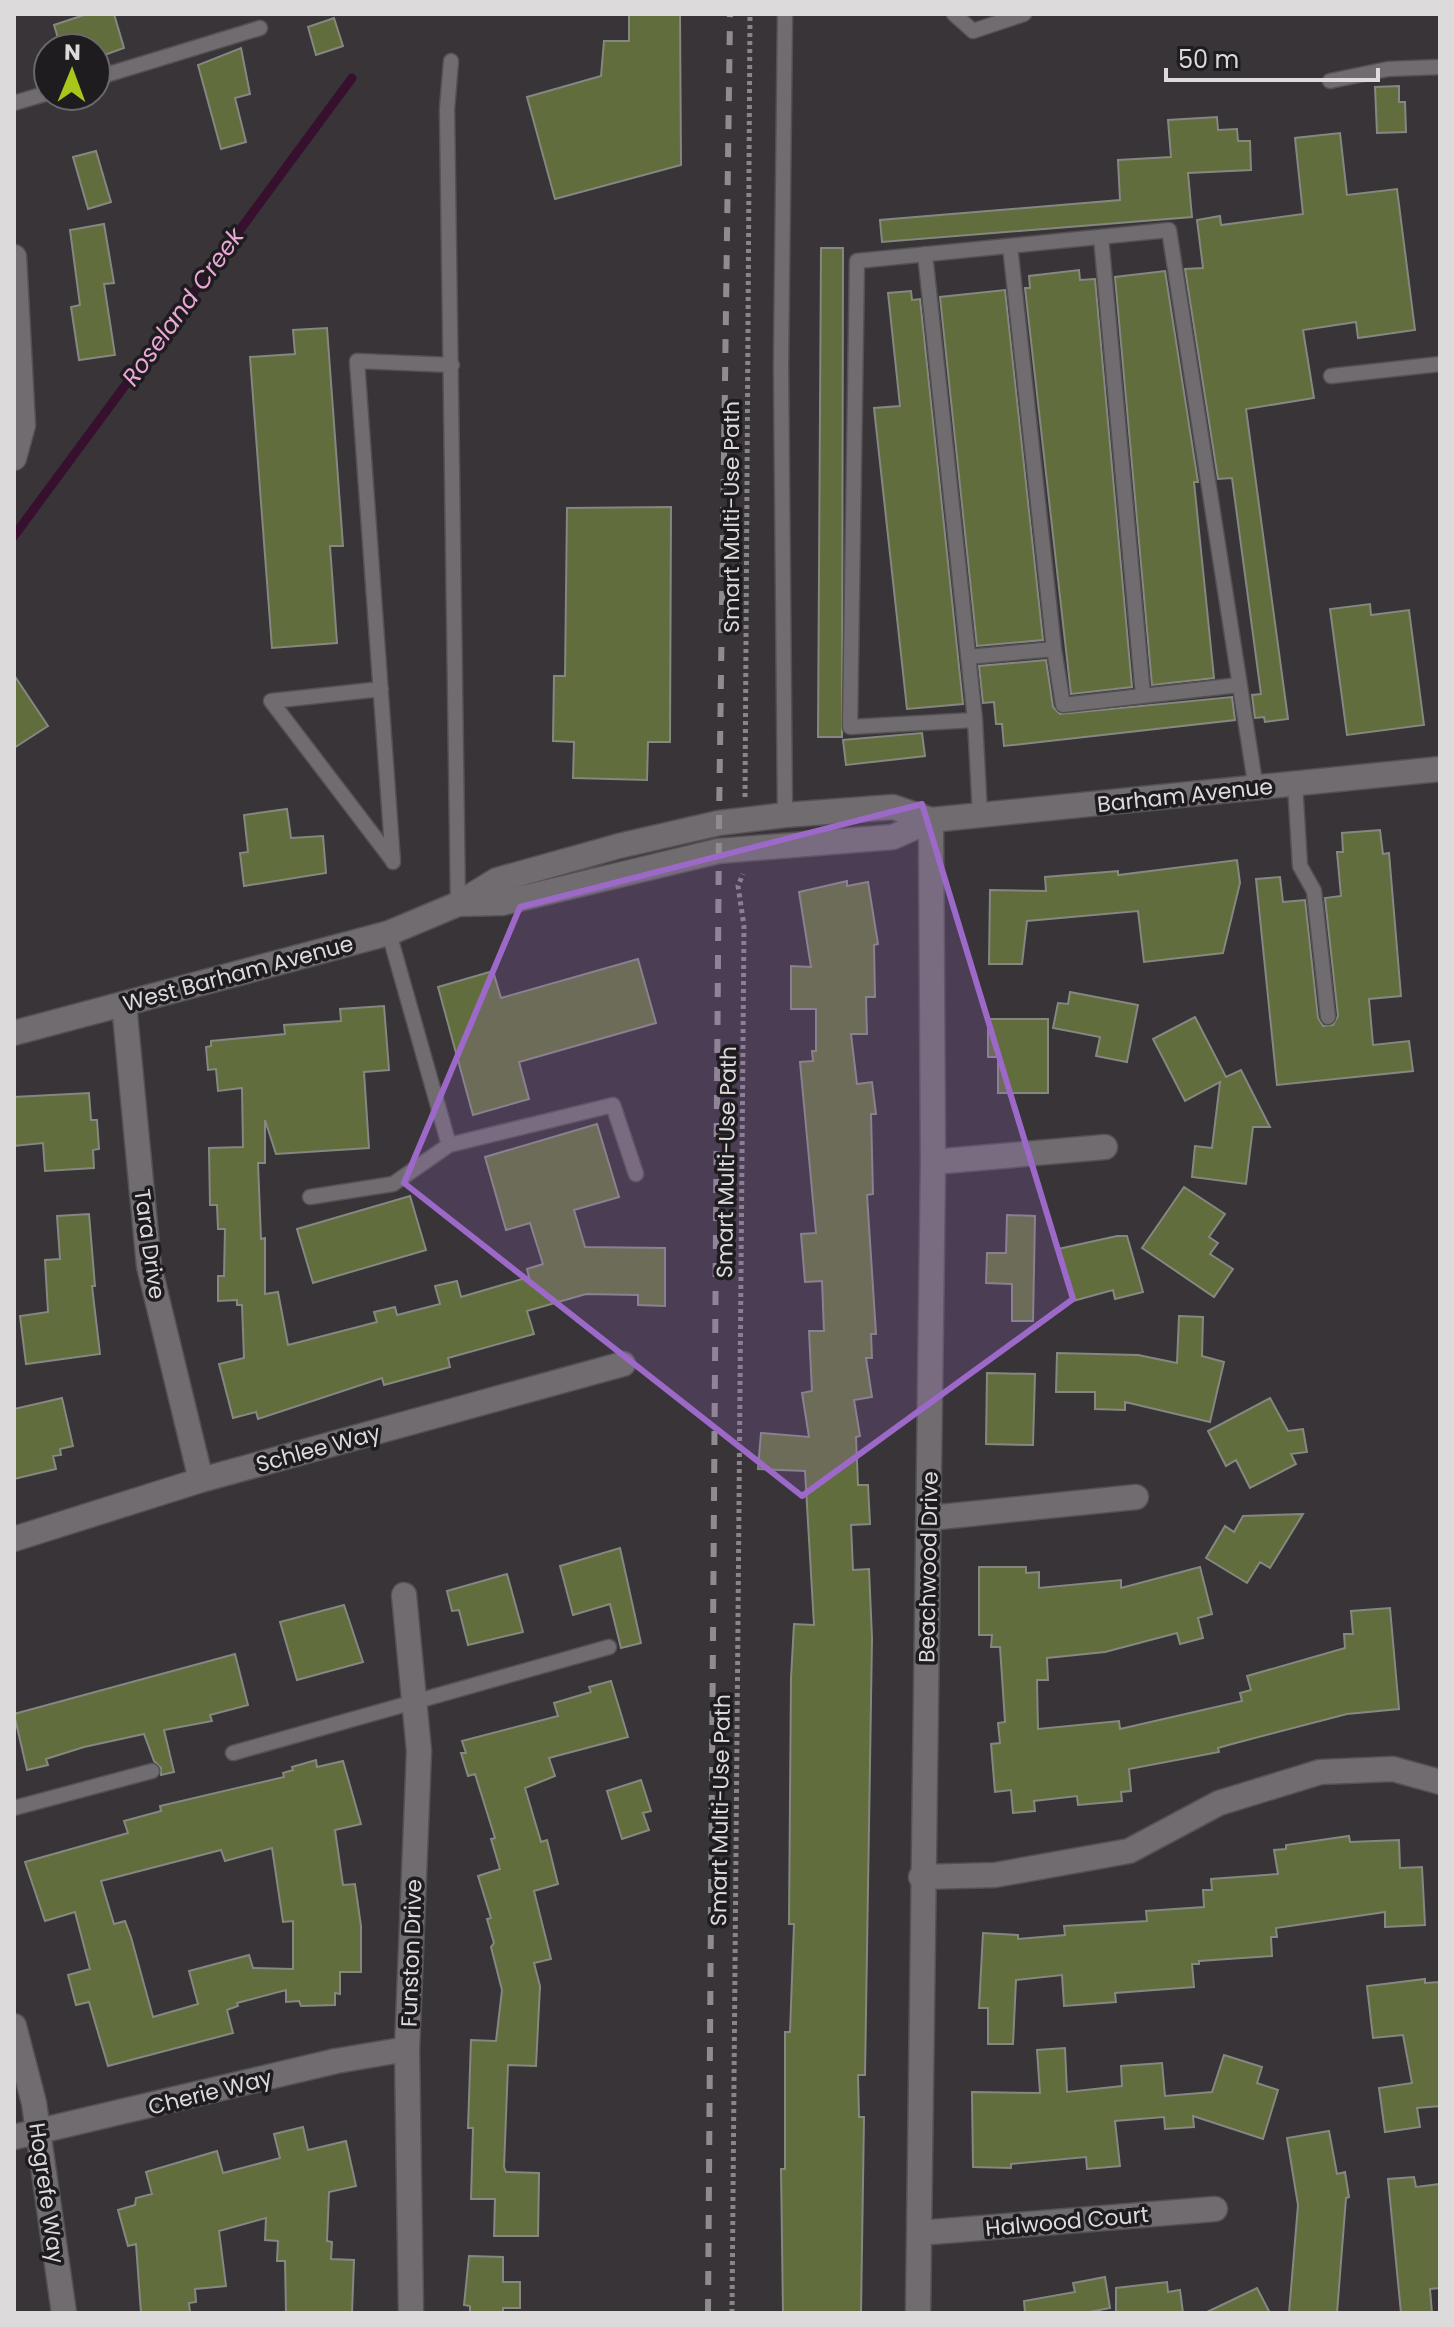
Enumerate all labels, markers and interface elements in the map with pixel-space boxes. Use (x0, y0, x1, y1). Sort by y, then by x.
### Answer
north arrow (32, 32, 112, 112)
scale bar (1166, 32, 1378, 82)
text: N (64, 37, 81, 68)
text: 50 m (1178, 43, 1239, 76)
water label: Roseland Creek (114, 220, 252, 392)
street label: Smart Multi-Use Path (716, 401, 747, 633)
street label: Barham Avenue (1096, 771, 1275, 820)
street label: West Barham Avenue (120, 928, 357, 1019)
street label: Smart Multi-Use Path (709, 1046, 744, 1278)
street label: Tara Drive (126, 1187, 173, 1301)
street label: Schlee Way (252, 1417, 384, 1480)
street label: Beachwood Drive (911, 1471, 946, 1663)
street label: Smart Multi-Use Path (703, 1694, 738, 1926)
street label: Funston Drive (393, 1879, 430, 2027)
street label: Cherie Way (145, 2062, 276, 2123)
street label: Hogrefe Way (21, 2121, 72, 2266)
street label: Halwood Court (984, 2199, 1150, 2244)

